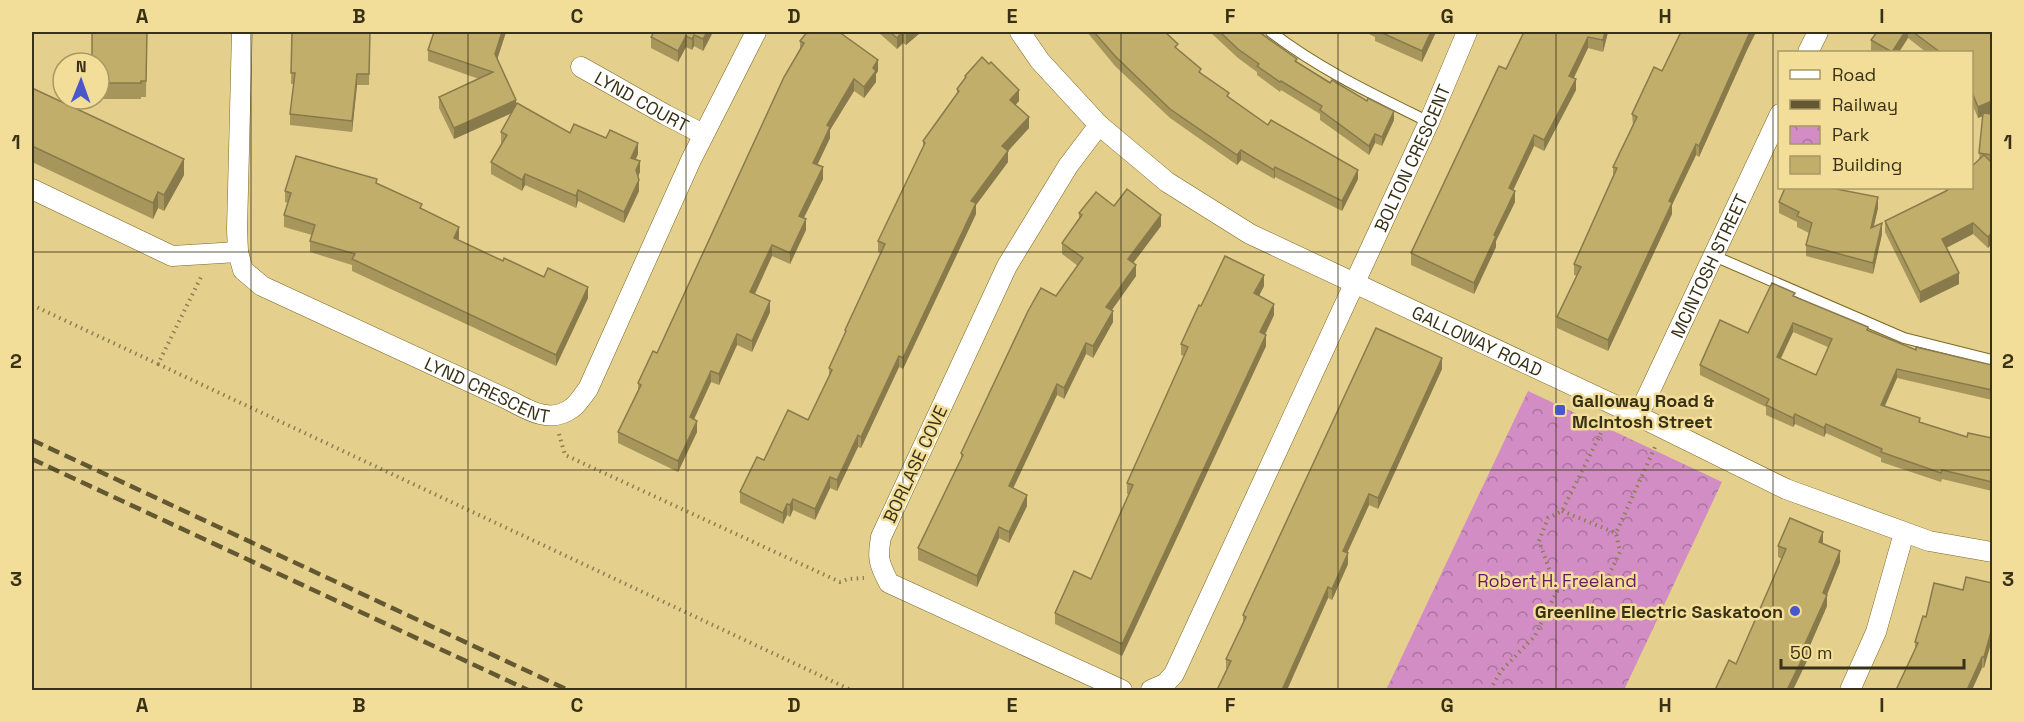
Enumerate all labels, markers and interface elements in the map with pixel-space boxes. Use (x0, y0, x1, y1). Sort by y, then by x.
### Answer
text: A (136, 3, 149, 29)
text: B (352, 3, 366, 29)
text: C (571, 3, 584, 29)
text: D (787, 3, 801, 29)
text: E (1006, 3, 1018, 29)
text: F (1225, 3, 1236, 29)
text: G (1440, 3, 1454, 29)
text: H (1658, 3, 1672, 29)
text: I (1879, 3, 1885, 29)
north arrow (51, 51, 111, 111)
legend (1778, 51, 1973, 189)
text: N (76, 56, 87, 77)
text: Road (1832, 63, 1876, 86)
street label: LYND COURT (591, 66, 694, 137)
street label: BOLTON CRESCENT (1369, 80, 1455, 235)
text: Railway (1832, 93, 1898, 116)
text: Park (1832, 123, 1870, 146)
text: 1 (11, 129, 21, 155)
text: 1 (2003, 129, 2013, 155)
text: Building (1832, 153, 1902, 176)
street label: MCINTOSH STREET (1665, 190, 1752, 341)
street label: GALLOWAY ROAD (1408, 300, 1546, 381)
text: 2 (10, 348, 22, 374)
text: 2 (2002, 348, 2014, 374)
street label: LYND CRESCENT (421, 351, 552, 427)
place label: Galloway Road & McIntosh Street (1572, 389, 1714, 433)
street label: BORLASE COVE (878, 402, 952, 526)
marker: Galloway Road & McIntosh Street (1553, 403, 1567, 417)
text: 3 (10, 566, 22, 592)
text: 3 (2002, 566, 2014, 592)
park label: Robert H. Freeland (1477, 569, 1637, 592)
place label: Greenline Electric Saskatoon (1535, 600, 1783, 623)
marker: Greenline Electric Saskatoon (1788, 604, 1802, 618)
scale bar (1781, 632, 1964, 670)
text: 50 m (1790, 641, 1832, 664)
text: A (136, 692, 149, 718)
text: B (352, 692, 366, 718)
text: C (571, 692, 584, 718)
text: D (787, 692, 801, 718)
text: E (1006, 692, 1018, 718)
text: F (1225, 692, 1236, 718)
text: G (1440, 692, 1454, 718)
text: H (1658, 692, 1672, 718)
text: I (1879, 692, 1885, 718)

